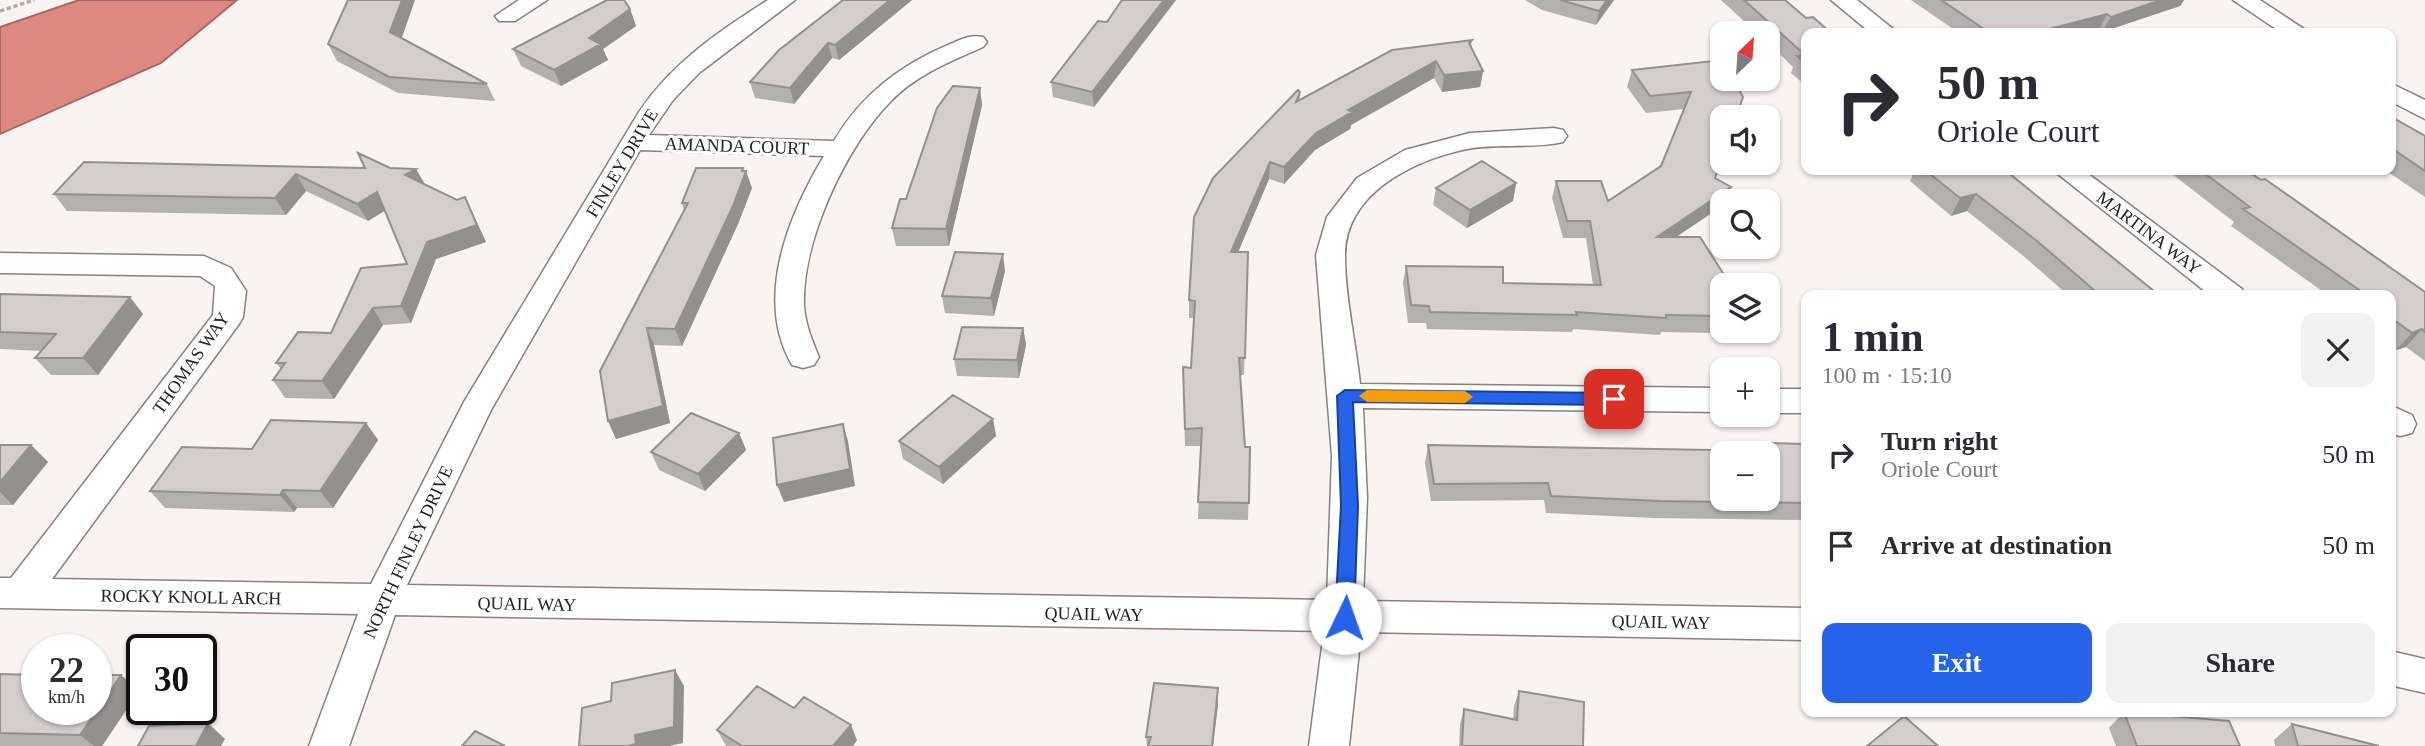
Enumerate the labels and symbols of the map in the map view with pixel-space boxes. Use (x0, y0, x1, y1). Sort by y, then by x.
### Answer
north arrow (1710, 21, 1780, 91)
street label: FINLEY DRIVE (582, 105, 662, 221)
street label: AMANDA COURT (664, 133, 810, 159)
street label: MARTINA WAY (2093, 187, 2205, 279)
street label: THOMAS WAY (149, 308, 233, 418)
pin (1584, 369, 1644, 429)
street label: NORTH FINLEY DRIVE (359, 462, 457, 642)
position arrow (1308, 581, 1382, 655)
street label: ROCKY KNOLL ARCH (100, 585, 282, 609)
street label: QUAIL WAY (477, 593, 577, 615)
street label: QUAIL WAY (1044, 603, 1144, 625)
street label: QUAIL WAY (1611, 611, 1711, 633)
speed limit sign: 30 (126, 634, 217, 725)

